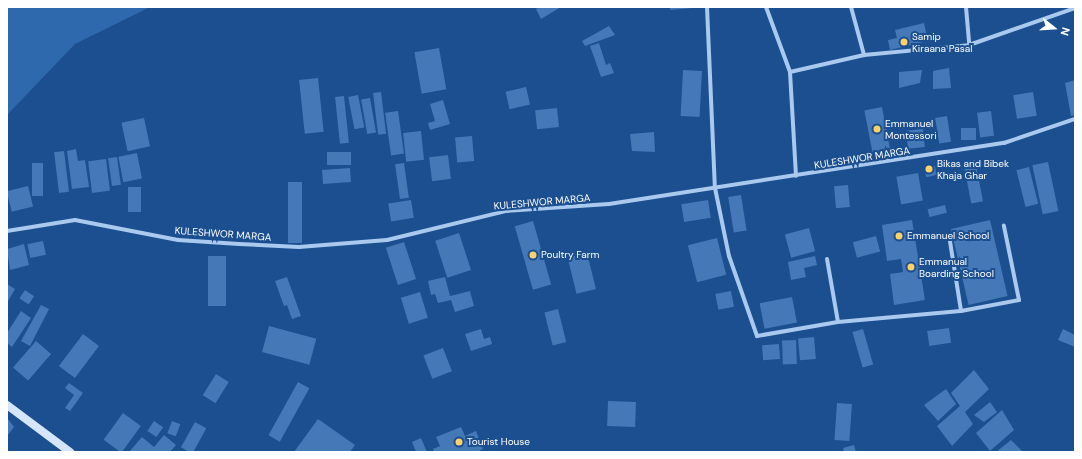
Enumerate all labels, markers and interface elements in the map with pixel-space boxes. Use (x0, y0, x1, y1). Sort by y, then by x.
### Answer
north arrow (1034, 8, 1074, 48)
text: N (1058, 26, 1073, 37)
place label: Samip Kiraana Pasal (912, 30, 972, 54)
marker: Samip Kiraana Pasal (899, 37, 909, 47)
place label: Emmanuel Montessori (885, 117, 937, 140)
marker: Emmanuel Montessori (872, 124, 882, 134)
street label: KULESHWOR MARGA (813, 144, 911, 172)
place label: Bikas and Bibek Khaja Ghar (937, 157, 1009, 180)
marker: Bikas and Bibek Khaja Ghar (924, 164, 934, 174)
street label: KULESHWOR MARGA (493, 192, 591, 212)
street label: KULESHWOR MARGA (174, 225, 272, 243)
place label: Emmanuel School (907, 230, 989, 242)
marker: Emmanuel School (894, 231, 904, 241)
place label: Poultry Farm (541, 249, 599, 261)
marker: Poultry Farm (528, 250, 538, 260)
place label: Emmanual Boarding School (919, 255, 994, 278)
marker: Emmanual Boarding School (906, 262, 916, 272)
place label: Tourist House (467, 436, 530, 448)
marker: Tourist House (454, 437, 464, 447)

